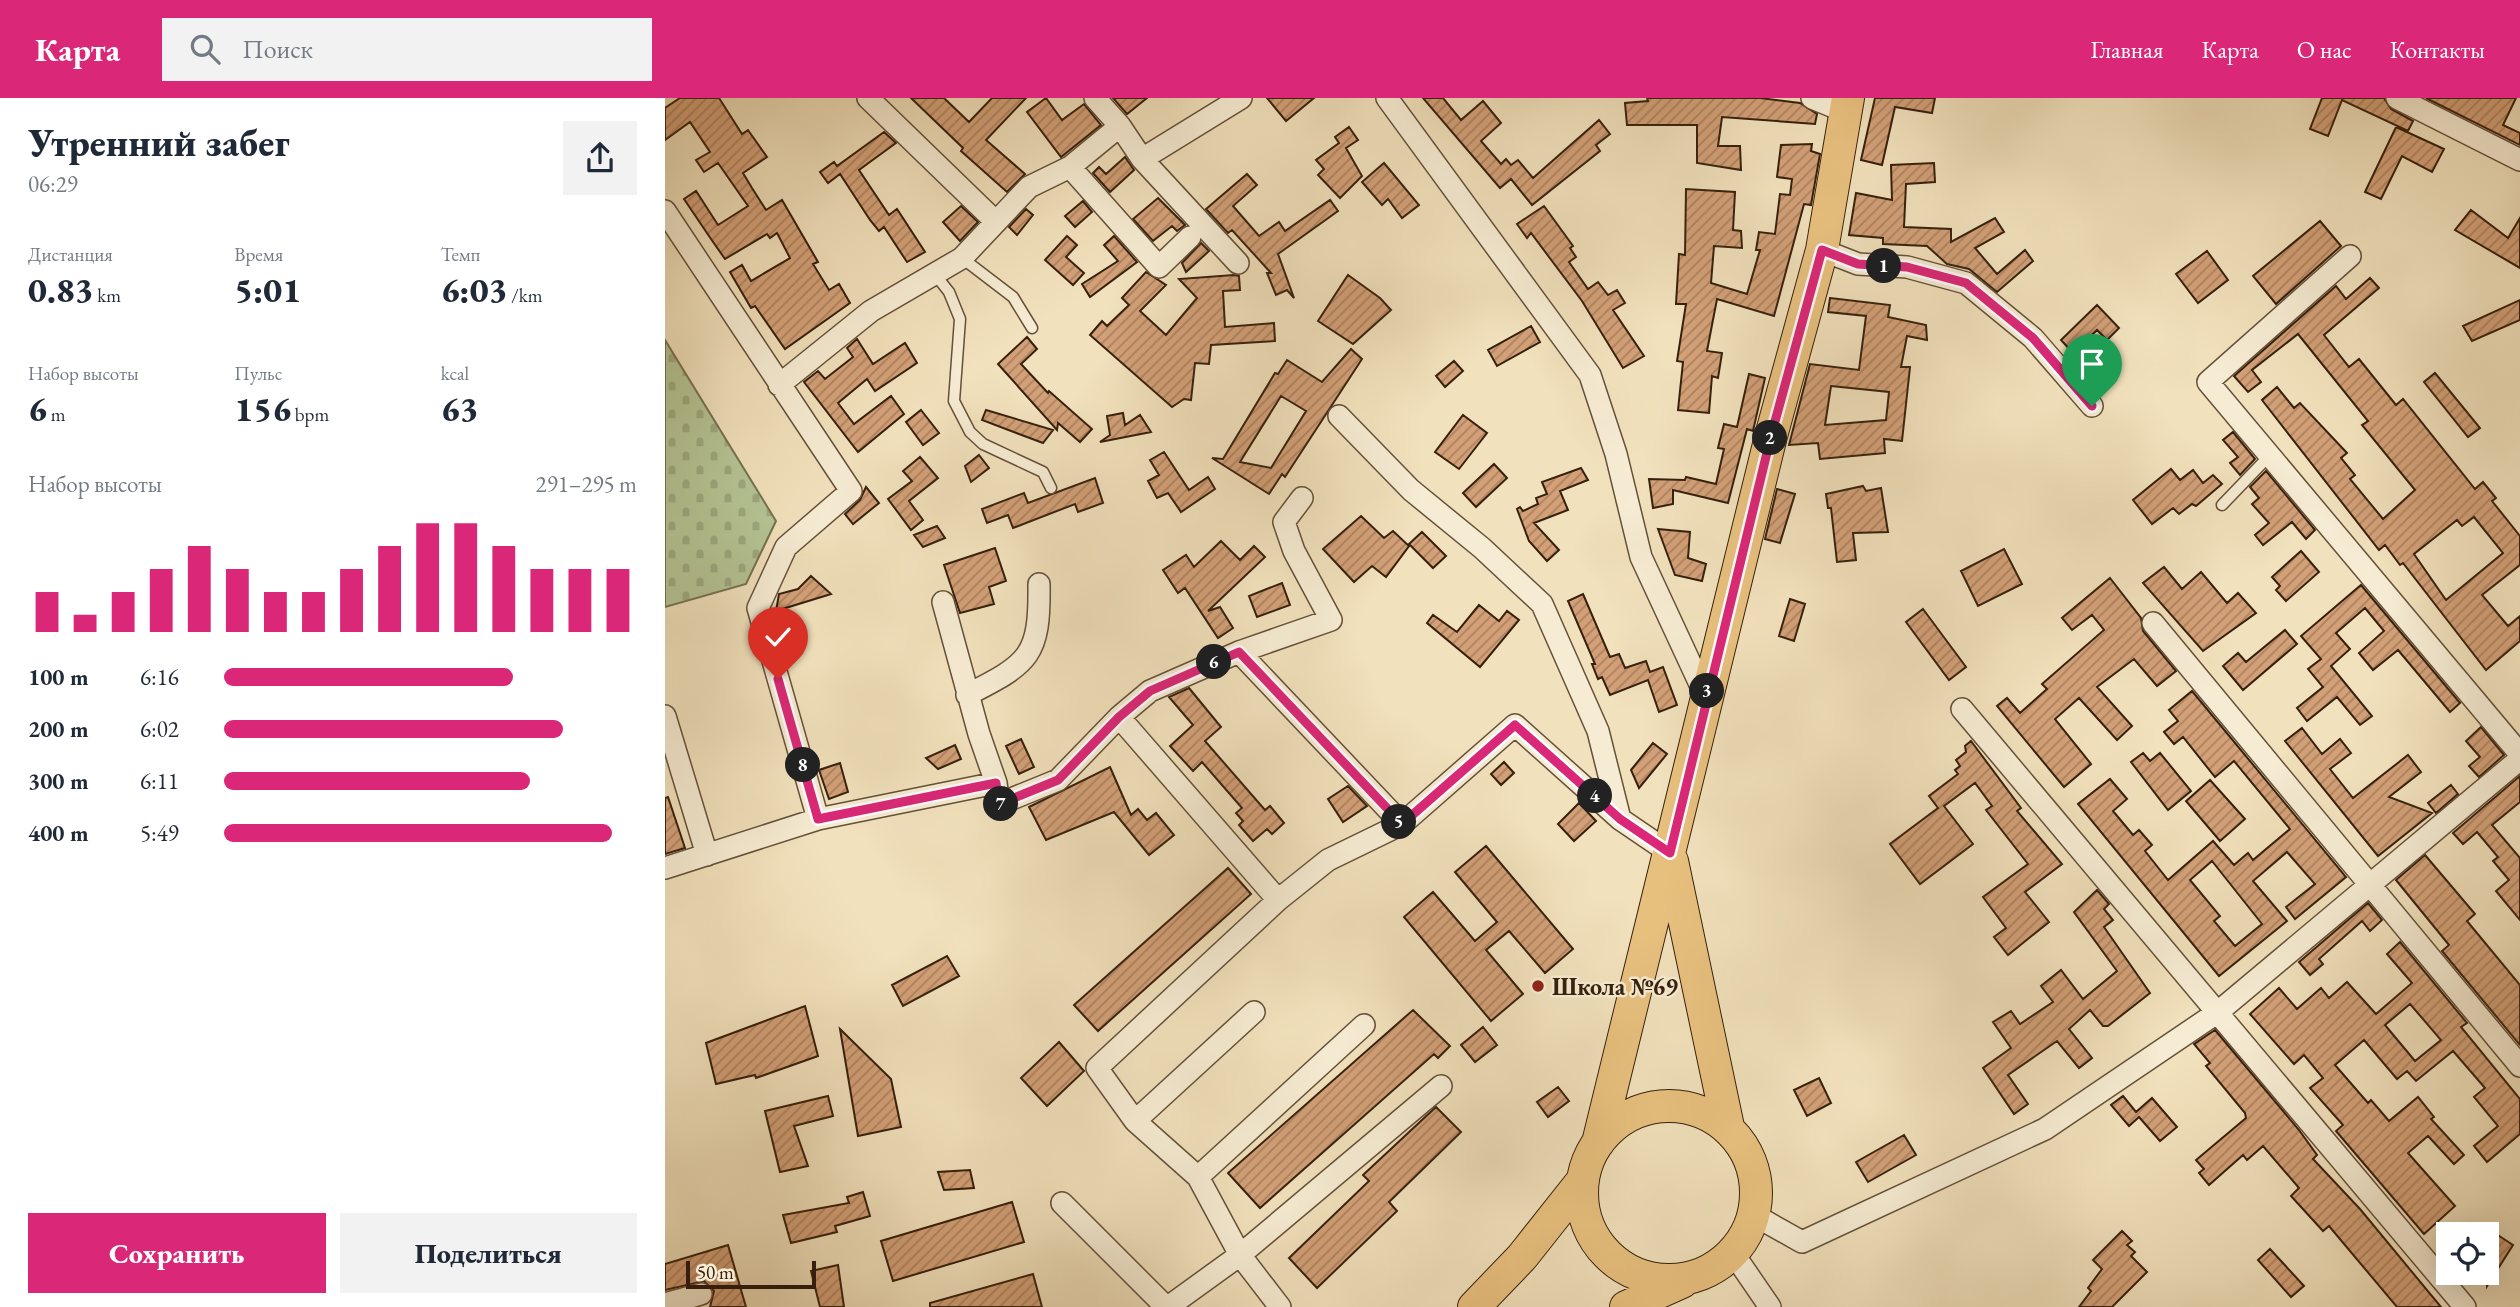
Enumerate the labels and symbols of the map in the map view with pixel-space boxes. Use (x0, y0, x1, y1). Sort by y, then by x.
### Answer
pin: 1 (1867, 248, 1901, 284)
pin (2062, 334, 2122, 406)
pin: 2 (1753, 420, 1787, 456)
pin (748, 607, 808, 679)
pin: 6 (1197, 644, 1231, 680)
pin: 3 (1689, 674, 1725, 708)
pin: 8 (785, 748, 821, 782)
pin: 4 (1577, 778, 1613, 814)
pin: 7 (983, 786, 1019, 822)
pin: 5 (1381, 804, 1417, 840)
place label: Школа №69 (1552, 971, 1678, 1002)
marker: Школа №69 (1530, 978, 1546, 994)
scale bar (686, 1258, 815, 1290)

